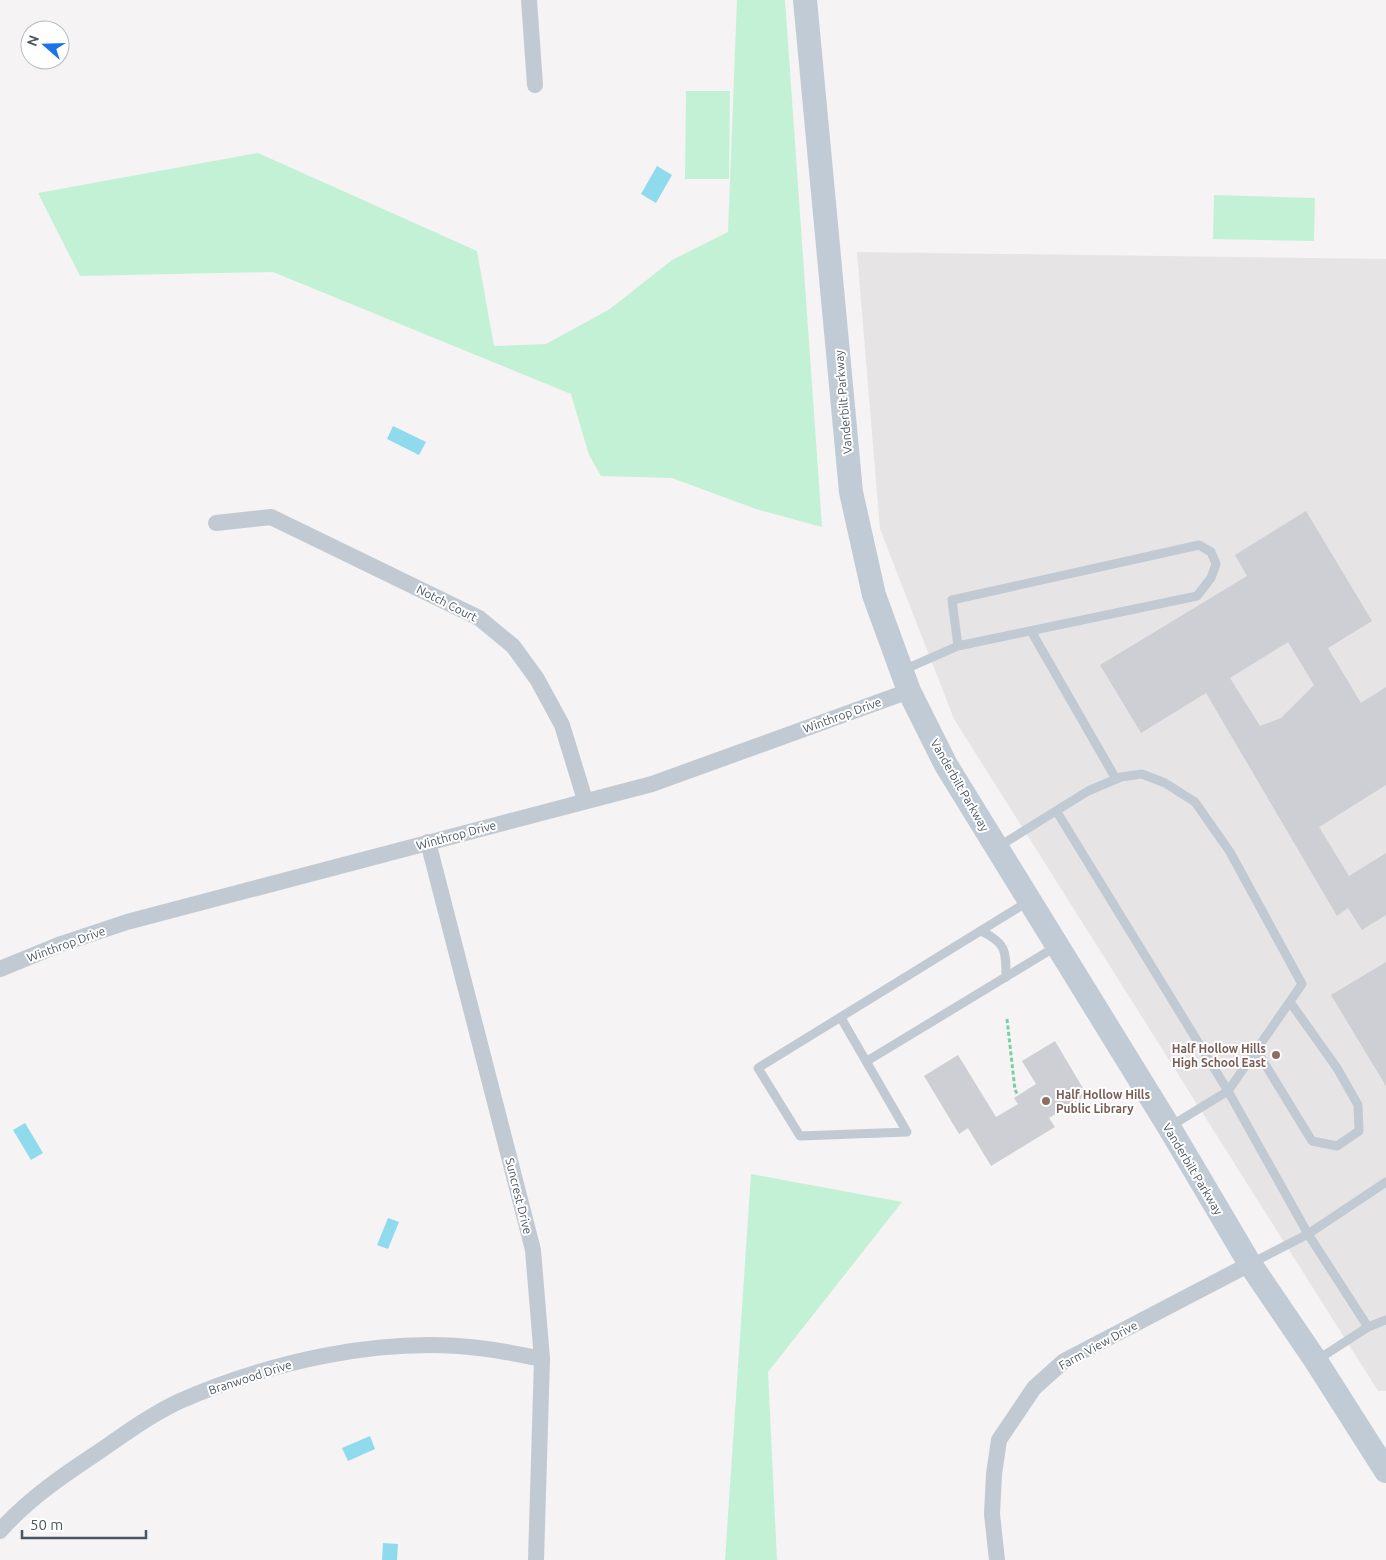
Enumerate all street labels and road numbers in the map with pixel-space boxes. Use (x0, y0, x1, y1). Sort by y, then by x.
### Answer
street label: Vanderbilt Parkway (832, 349, 854, 455)
street label: Notch Court (415, 582, 480, 624)
street label: Winthrop Drive (801, 695, 883, 735)
street label: Vanderbilt Parkway (928, 737, 992, 834)
street label: Winthrop Drive (415, 818, 497, 852)
street label: Winthrop Drive (25, 924, 107, 964)
street label: Vanderbilt Parkway (1161, 1121, 1226, 1217)
street label: Suncrest Drive (503, 1157, 535, 1235)
street label: Farm View Drive (1057, 1318, 1139, 1372)
street label: Branwood Drive (207, 1357, 293, 1397)

